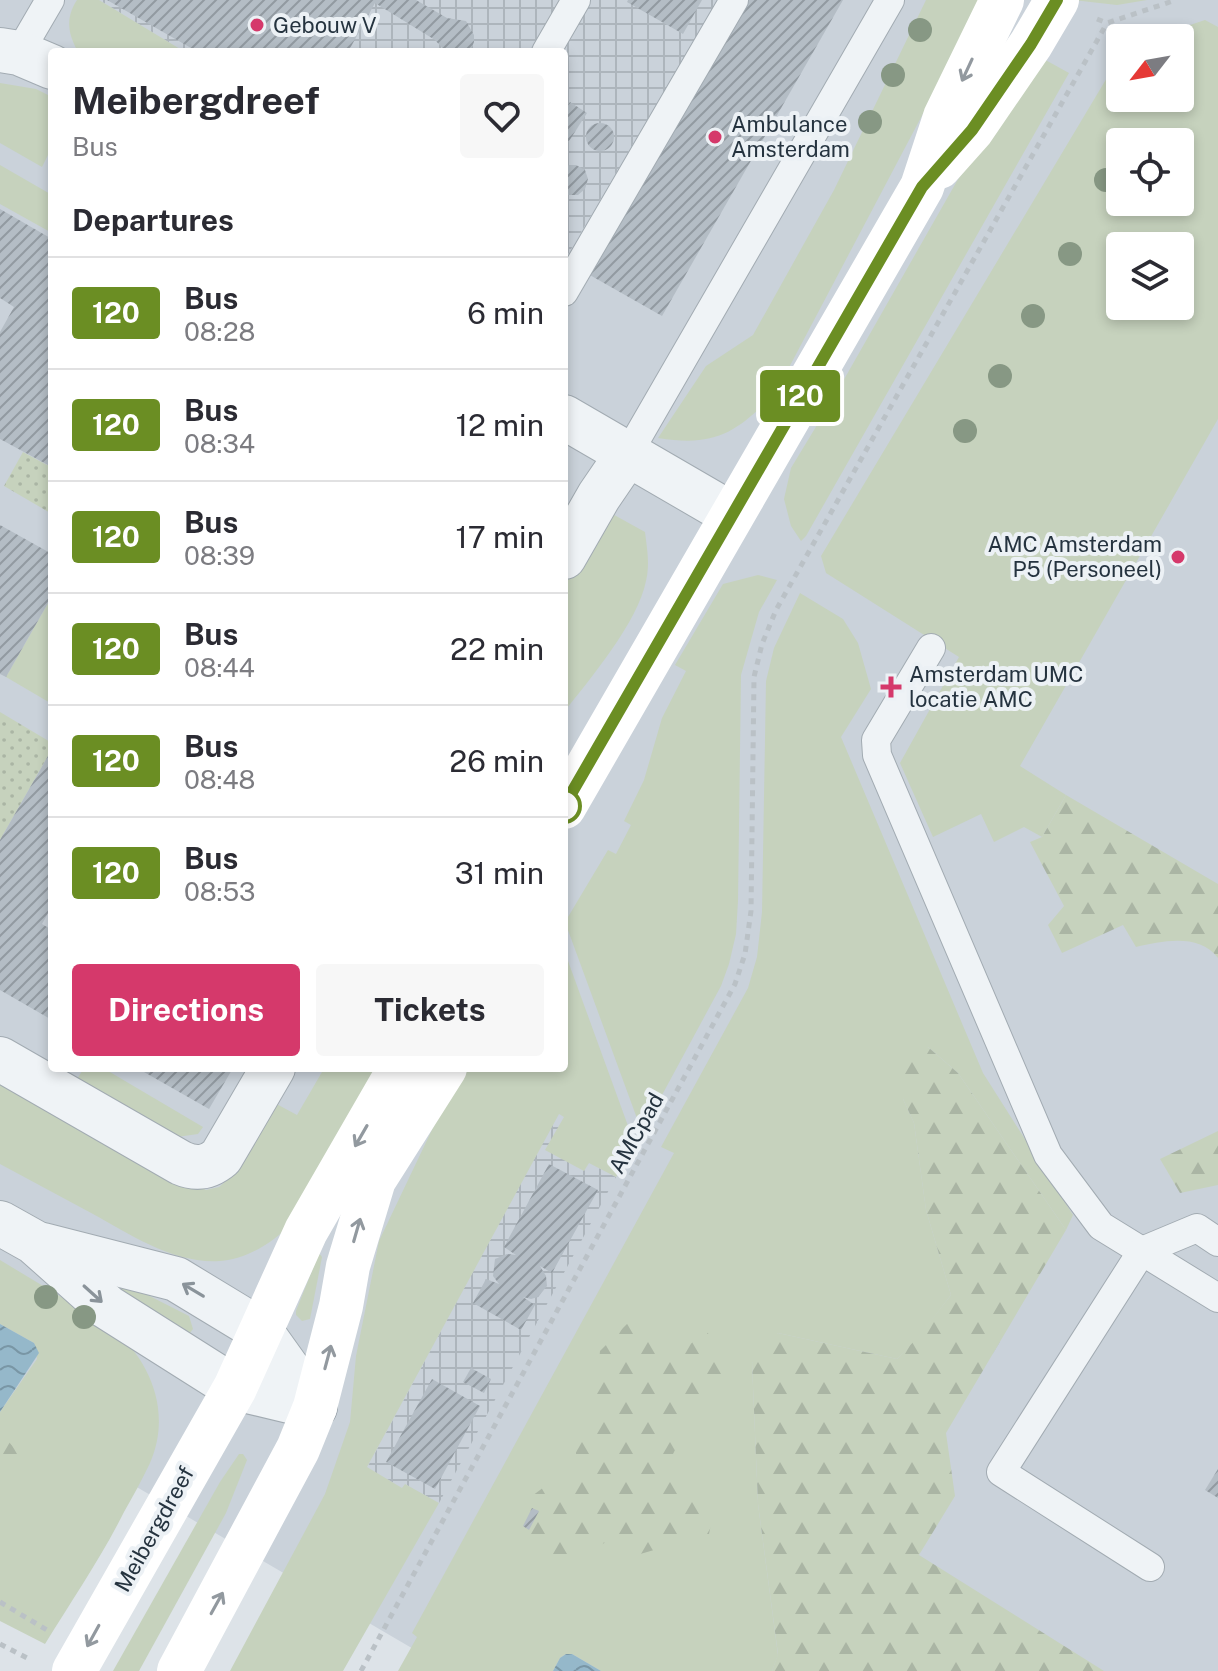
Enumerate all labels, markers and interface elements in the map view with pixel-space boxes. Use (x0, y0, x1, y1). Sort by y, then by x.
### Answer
place label: Gebouw V (273, 12, 377, 38)
marker: Gebouw V (248, 16, 266, 34)
north arrow (1106, 24, 1194, 112)
map controls (1106, 24, 1194, 320)
one-way arrow (959, 58, 974, 82)
button: heart (460, 74, 544, 158)
text: Meibergdreef (72, 78, 319, 123)
place label: Ambulance Amsterdam (731, 111, 850, 162)
marker: Ambulance Amsterdam (706, 128, 724, 146)
button: locate (1106, 128, 1194, 216)
text: Bus (72, 131, 118, 162)
text: Departures (72, 202, 234, 238)
button: layers (1106, 232, 1194, 320)
text: Bus (184, 280, 238, 316)
text: 6 min (467, 295, 544, 331)
text: 120 (92, 296, 140, 329)
text: 08:28 (184, 316, 255, 347)
line badge: 120 (754, 370, 846, 422)
text: 120 (776, 379, 824, 412)
text: Bus (184, 392, 238, 428)
text: 12 min (456, 407, 544, 443)
text: 120 (92, 408, 140, 441)
text: 08:34 (184, 428, 255, 459)
text: Bus (184, 504, 238, 540)
text: 17 min (456, 519, 544, 555)
text: 120 (92, 520, 140, 553)
place label: AMC Amsterdam P5 (Personeel) (988, 531, 1162, 582)
text: 08:39 (184, 540, 255, 571)
marker: AMC Amsterdam P5 (Personeel) (1169, 548, 1187, 566)
text: Bus (184, 616, 238, 652)
text: 22 min (450, 631, 544, 667)
text: 120 (92, 632, 140, 665)
text: 08:44 (184, 652, 255, 683)
place label: Amsterdam UMC locatie AMC (909, 661, 1083, 712)
marker: Amsterdam UMC locatie AMC (880, 676, 902, 698)
text: Bus (184, 728, 238, 764)
text: 26 min (449, 743, 544, 779)
text: 120 (92, 744, 140, 777)
text: 08:48 (184, 764, 255, 795)
unlabelled marker (547, 789, 581, 823)
text: Bus (184, 840, 238, 876)
text: 31 min (455, 855, 544, 891)
text: 120 (92, 856, 140, 889)
text: 08:53 (184, 876, 255, 907)
button: Directions (72, 964, 300, 1056)
button: Tickets (316, 964, 544, 1056)
street label: AMCpad (603, 1088, 669, 1178)
one-way arrow (353, 1124, 369, 1147)
one-way arrow (351, 1218, 366, 1244)
one-way arrow (182, 1281, 205, 1297)
one-way arrow (82, 1285, 102, 1303)
one-way arrow (321, 1344, 336, 1370)
street label: Meibergdreef (109, 1461, 199, 1596)
one-way arrow (209, 1591, 225, 1615)
one-way arrow (85, 1624, 101, 1647)

